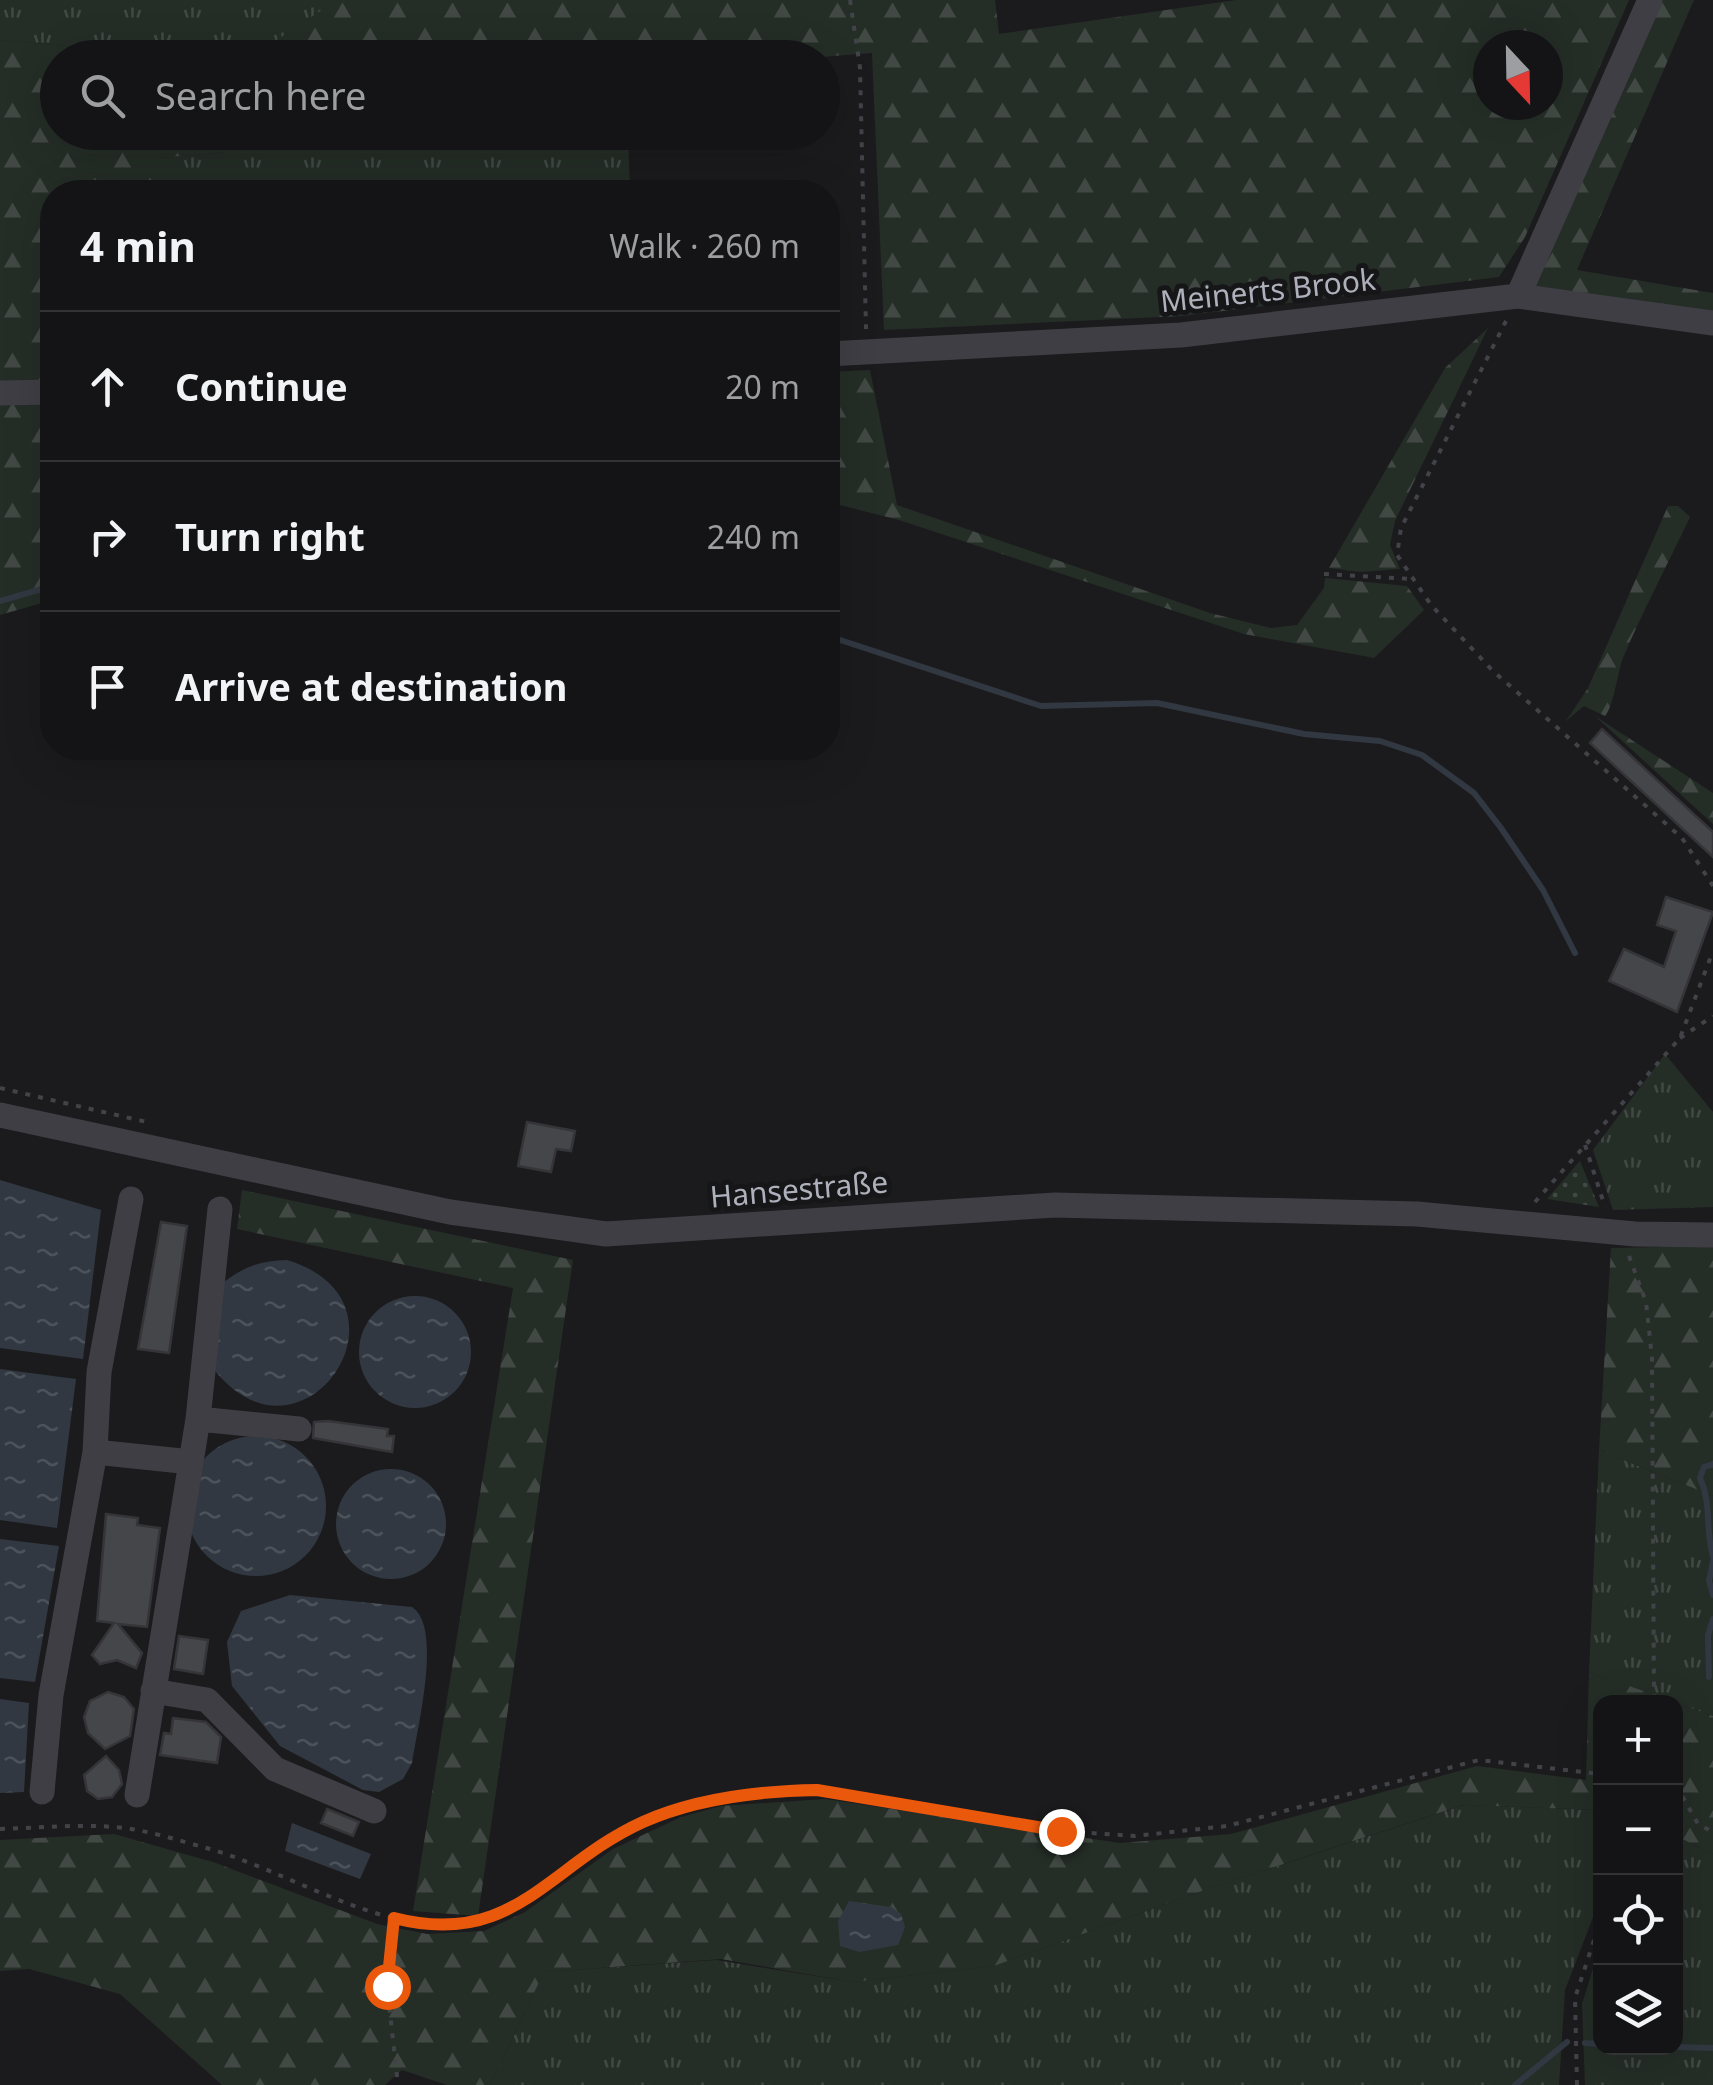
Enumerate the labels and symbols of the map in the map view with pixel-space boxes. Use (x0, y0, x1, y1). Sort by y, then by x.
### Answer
north arrow (1473, 30, 1563, 120)
street label: Meinerts Brook (1158, 258, 1378, 321)
street label: Hansestraße (708, 1160, 890, 1217)
route end (1039, 1809, 1085, 1855)
route start (365, 1964, 411, 2010)

